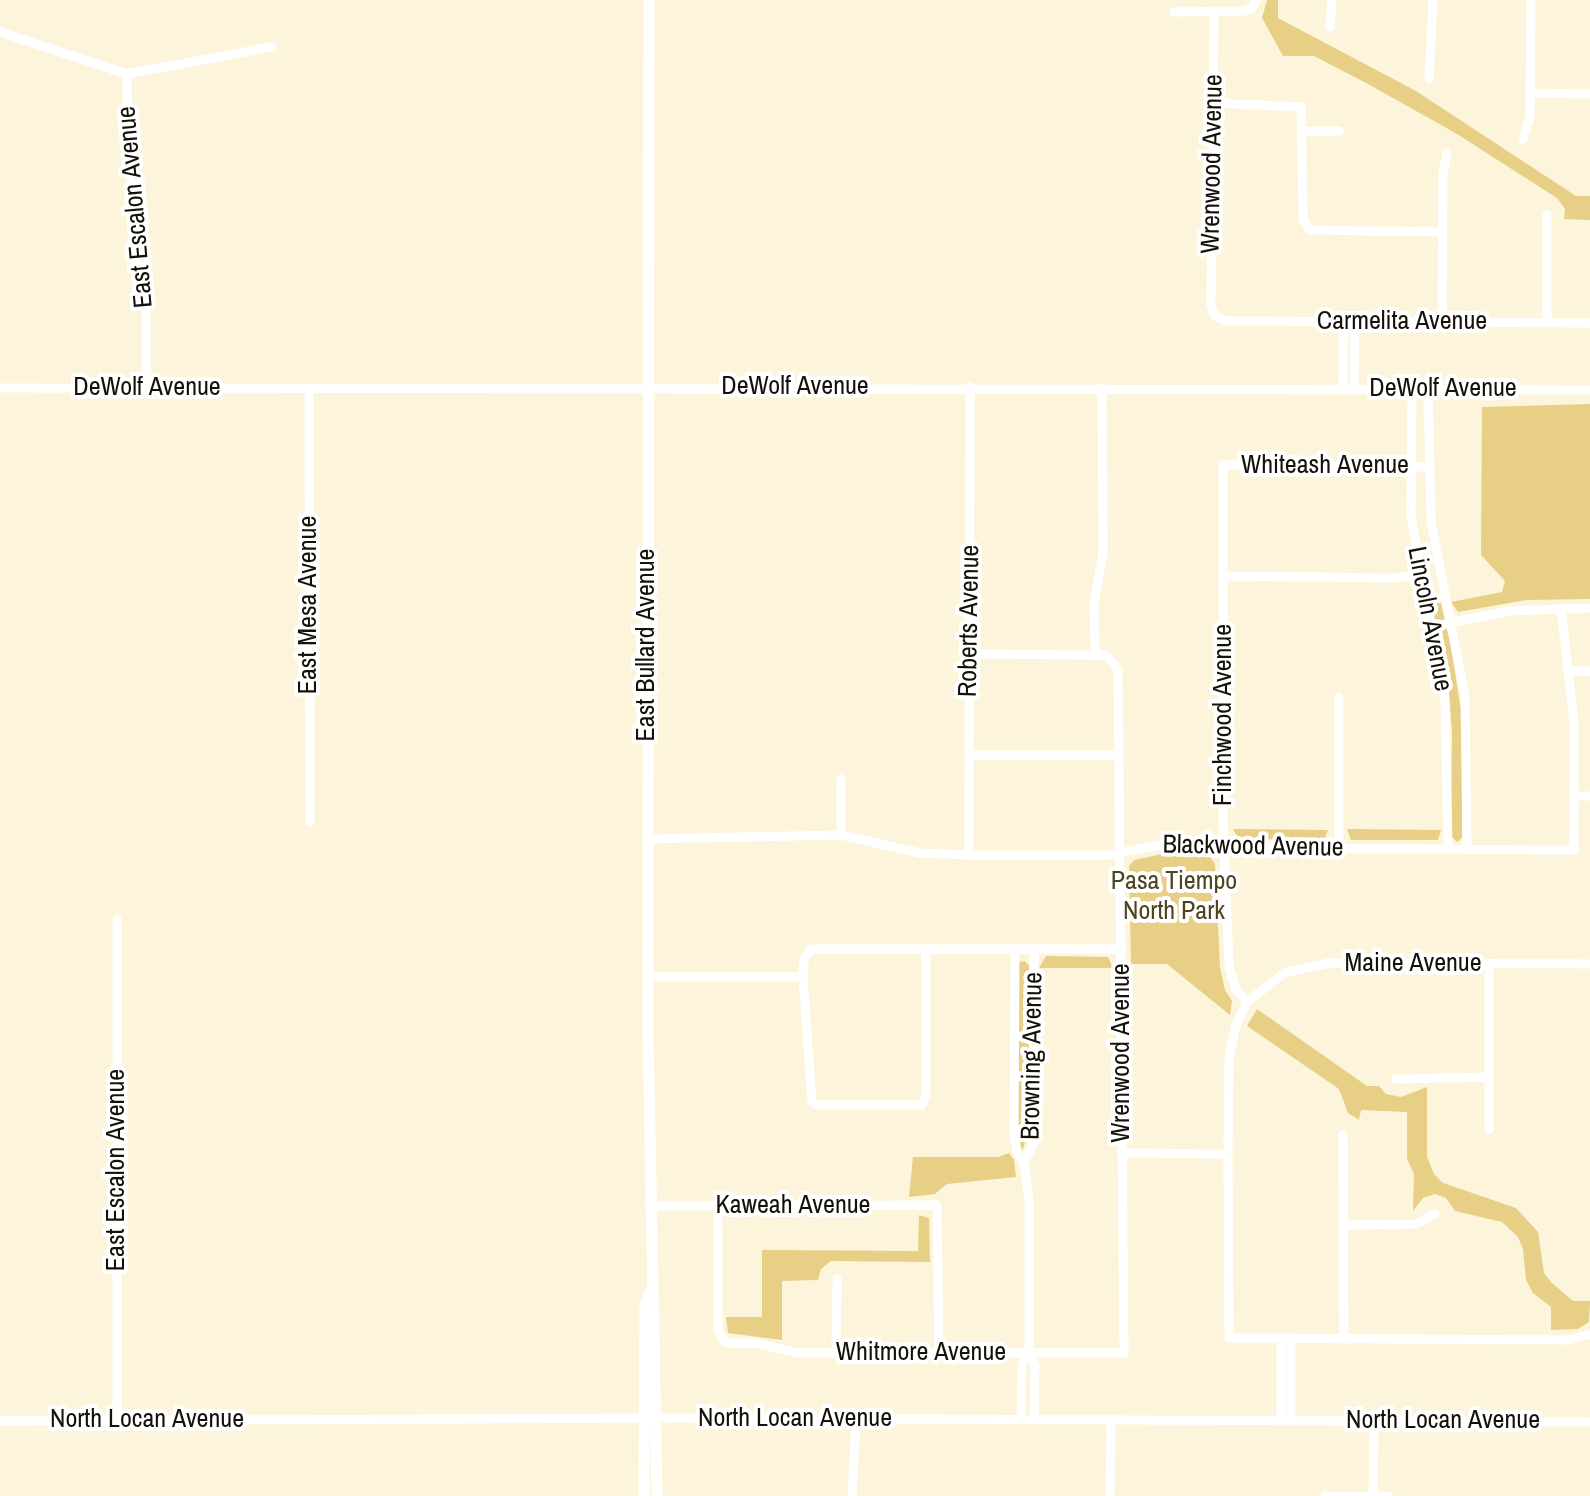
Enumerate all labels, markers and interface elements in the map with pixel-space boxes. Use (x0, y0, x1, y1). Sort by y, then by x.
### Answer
street label: Wrenwood Avenue (1196, 74, 1230, 254)
street label: East Escalon Avenue (112, 105, 160, 309)
street label: Carmelita Avenue (1317, 306, 1487, 338)
street label: DeWolf Avenue (721, 371, 869, 403)
street label: DeWolf Avenue (73, 372, 221, 404)
street label: DeWolf Avenue (1369, 373, 1517, 405)
street label: Whiteash Avenue (1241, 450, 1409, 482)
street label: East Mesa Avenue (293, 516, 325, 694)
street label: Roberts Avenue (953, 544, 987, 698)
street label: Lincoln Avenue (1400, 544, 1458, 694)
street label: East Bullard Avenue (631, 549, 663, 741)
street label: Finchwood Avenue (1208, 624, 1240, 806)
street label: Blackwood Avenue (1162, 830, 1344, 864)
park label: Pasa Tiempo North Park (1111, 866, 1237, 928)
street label: Maine Avenue (1344, 948, 1482, 980)
street label: Wrenwood Avenue (1106, 963, 1138, 1143)
street label: Browning Avenue (1016, 972, 1050, 1140)
street label: East Escalon Avenue (101, 1069, 133, 1271)
street label: Kaweah Avenue (716, 1190, 870, 1222)
street label: Whitmore Avenue (836, 1337, 1006, 1369)
street label: North Locan Avenue (698, 1403, 892, 1435)
street label: North Locan Avenue (50, 1404, 244, 1436)
street label: North Locan Avenue (1346, 1405, 1540, 1437)

